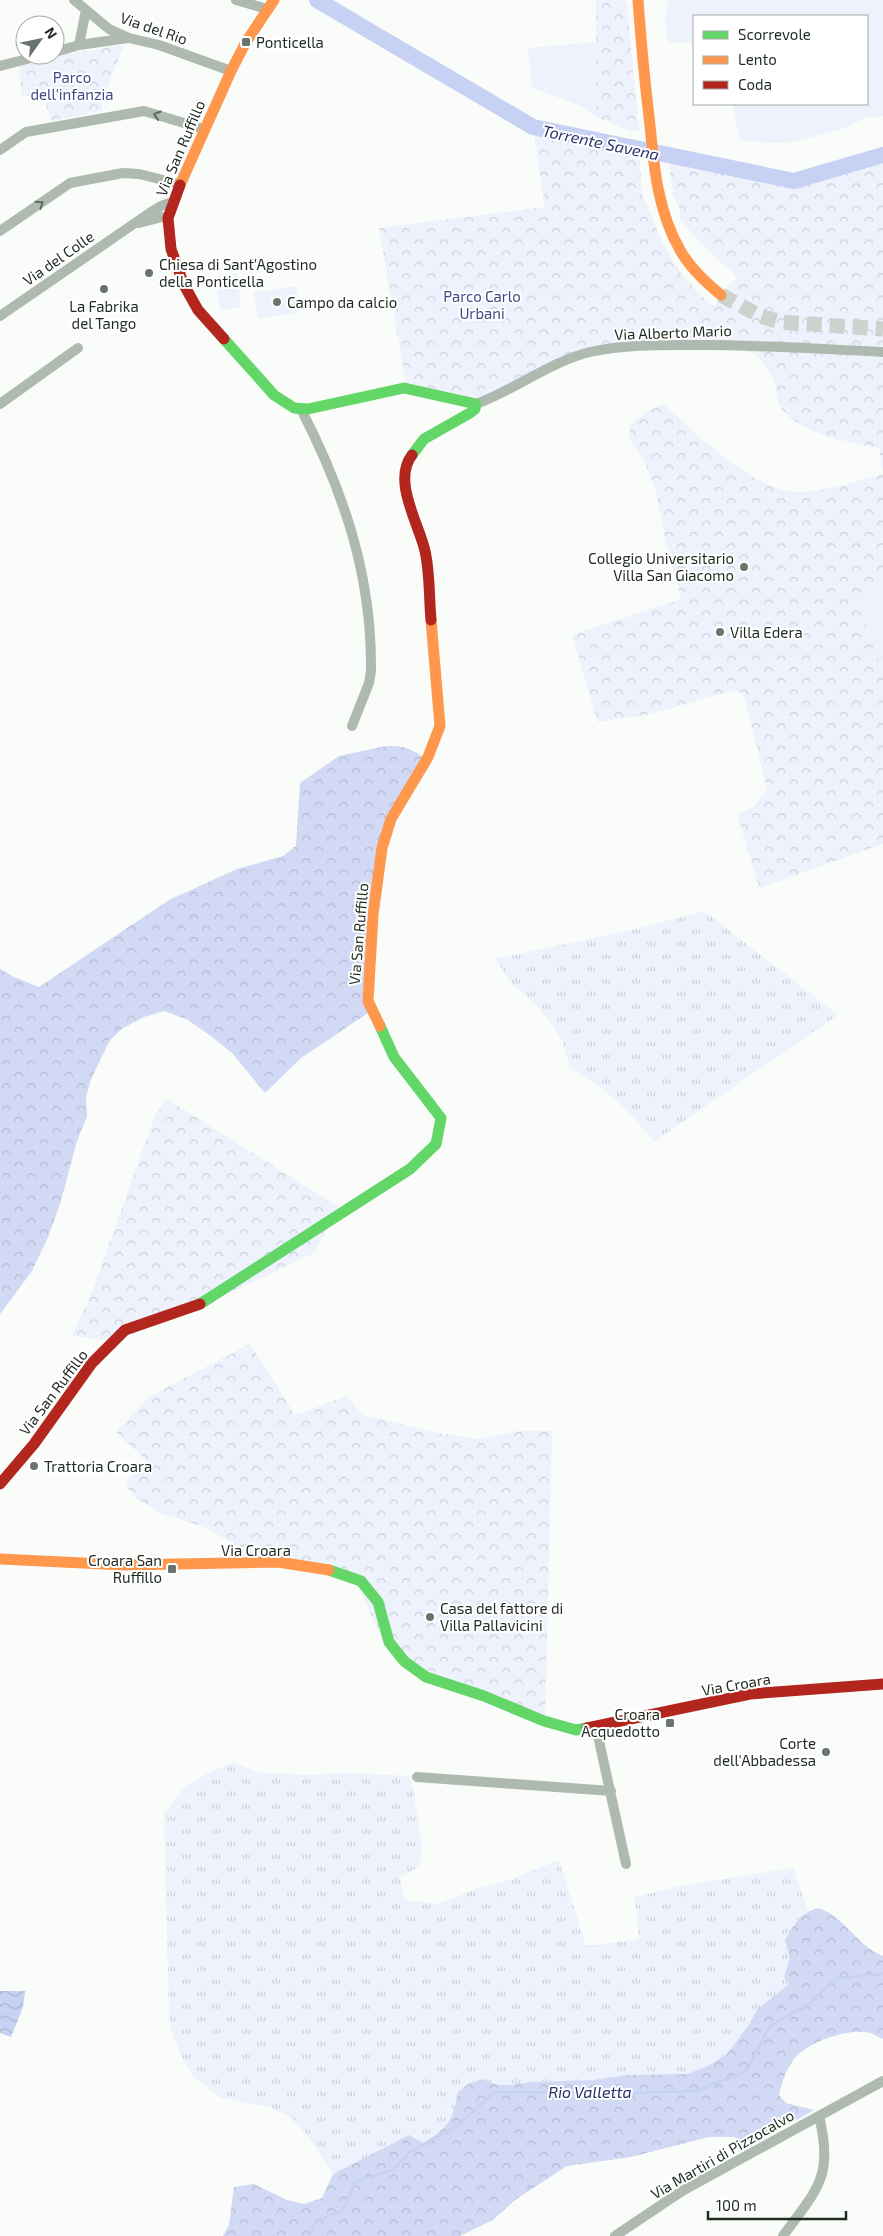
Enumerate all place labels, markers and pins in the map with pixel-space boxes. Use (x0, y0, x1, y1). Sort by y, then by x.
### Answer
place label: Ponticella (256, 33, 324, 51)
marker: Ponticella (240, 36, 252, 48)
place label: Chiesa di Sant'Agostino della Ponticella (159, 255, 317, 290)
marker: Chiesa di Sant'Agostino della Ponticella (143, 267, 155, 279)
marker: La Fabrika del Tango (98, 283, 110, 295)
place label: Campo da calcio (287, 293, 397, 311)
marker: Campo da calcio (271, 296, 283, 308)
place label: La Fabrika del Tango (69, 297, 139, 332)
place label: Collegio Universitario Villa San Giacomo (588, 549, 734, 584)
marker: Collegio Universitario Villa San Giacomo (738, 561, 750, 573)
place label: Villa Edera (730, 623, 803, 641)
marker: Villa Edera (714, 626, 726, 638)
place label: Trattoria Croara (44, 1457, 152, 1475)
marker: Trattoria Croara (28, 1460, 40, 1472)
place label: Croara San Ruffillo (88, 1551, 162, 1586)
marker: Croara San Ruffillo (166, 1563, 178, 1575)
place label: Casa del fattore di Villa Pallavicini (440, 1599, 563, 1634)
marker: Casa del fattore di Villa Pallavicini (424, 1611, 436, 1623)
place label: Croara Acquedotto (581, 1705, 660, 1740)
marker: Croara Acquedotto (664, 1717, 676, 1729)
place label: Corte dell'Abbadessa (713, 1734, 816, 1769)
marker: Corte dell'Abbadessa (820, 1746, 832, 1758)

